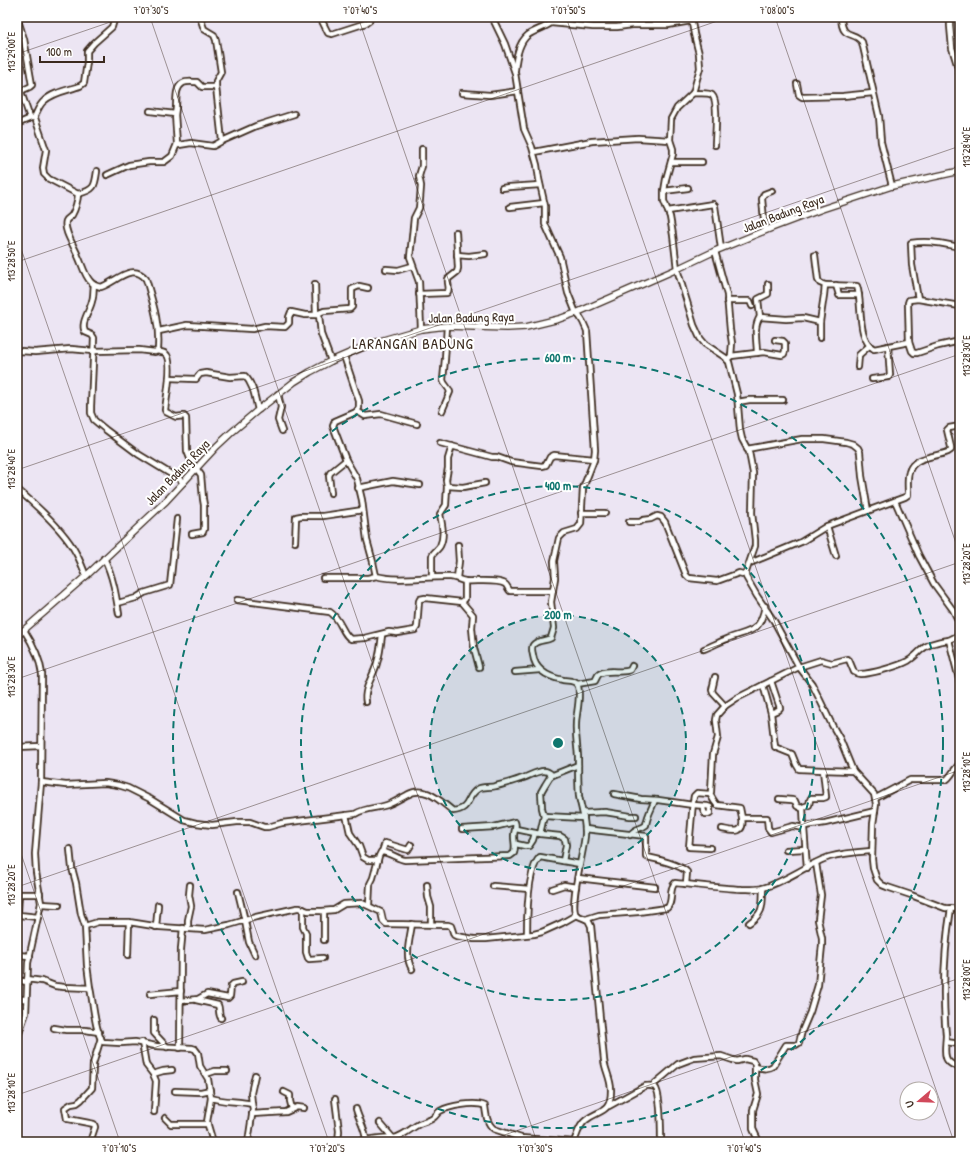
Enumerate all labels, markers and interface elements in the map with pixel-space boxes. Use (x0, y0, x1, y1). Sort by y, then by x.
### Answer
text: 7°07'30"S (134, 4, 169, 17)
text: 7°07'40"S (343, 4, 377, 17)
text: 7°07'50"S (551, 4, 586, 17)
text: 7°08'00"S (760, 4, 795, 17)
text: 113°29'00"E (5, 31, 18, 72)
scale bar (40, 38, 104, 64)
text: 100 m (46, 43, 72, 60)
text: 113°28'40"E (960, 126, 973, 167)
street label: Jalan Badung Raya (740, 189, 826, 237)
text: 113°28'50"E (5, 240, 18, 281)
street label: Jalan Badung Raya (428, 307, 514, 327)
district label: LARANGAN BADUNG (352, 333, 474, 354)
text: 113°28'30"E (960, 335, 973, 377)
text: 600 m (545, 349, 571, 366)
street label: Jalan Badung Raya (141, 435, 213, 509)
text: 113°28'40"E (5, 448, 18, 489)
text: 400 m (545, 477, 571, 494)
text: 113°28'20"E (960, 543, 973, 585)
text: 200 m (544, 606, 572, 623)
text: 113°28'30"E (5, 656, 18, 698)
centre of rings (551, 736, 565, 750)
text: 113°28'10"E (960, 751, 973, 792)
text: 113°28'20"E (5, 864, 18, 906)
text: 113°28'00"E (960, 959, 973, 1001)
text: 113°28'10"E (5, 1072, 18, 1113)
north arrow (899, 1081, 939, 1121)
text: U (902, 1099, 917, 1109)
text: 7°07'10"S (102, 1142, 136, 1155)
text: 7°07'20"S (309, 1142, 345, 1155)
text: 7°07'30"S (518, 1142, 553, 1155)
text: 7°07'40"S (727, 1142, 761, 1155)

